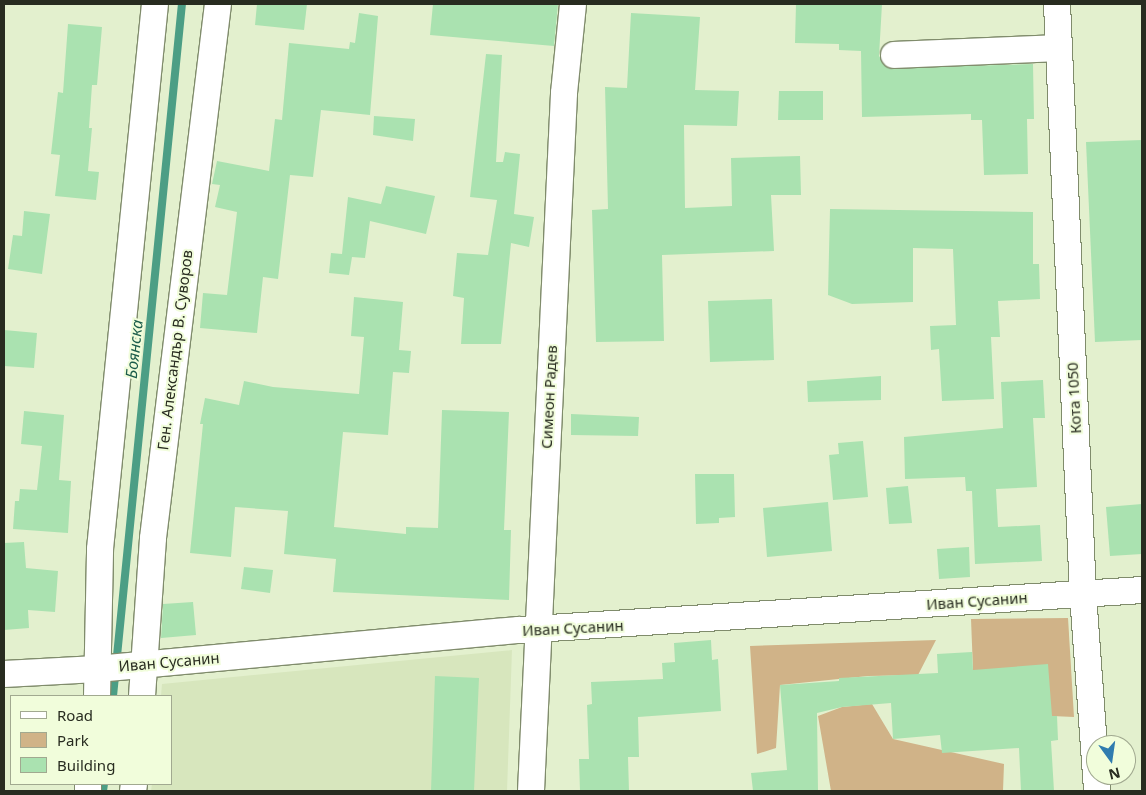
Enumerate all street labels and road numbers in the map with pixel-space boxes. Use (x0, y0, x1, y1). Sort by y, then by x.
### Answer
street label: Ген. Александър В. Суворов (154, 249, 196, 451)
street label: Симеон Радев (537, 345, 561, 449)
street label: Кота 1050 (1063, 362, 1085, 434)
street label: Иван Сусанин (926, 588, 1028, 614)
street label: Иван Сусанин (522, 616, 624, 640)
street label: Иван Сусанин (118, 649, 220, 675)

